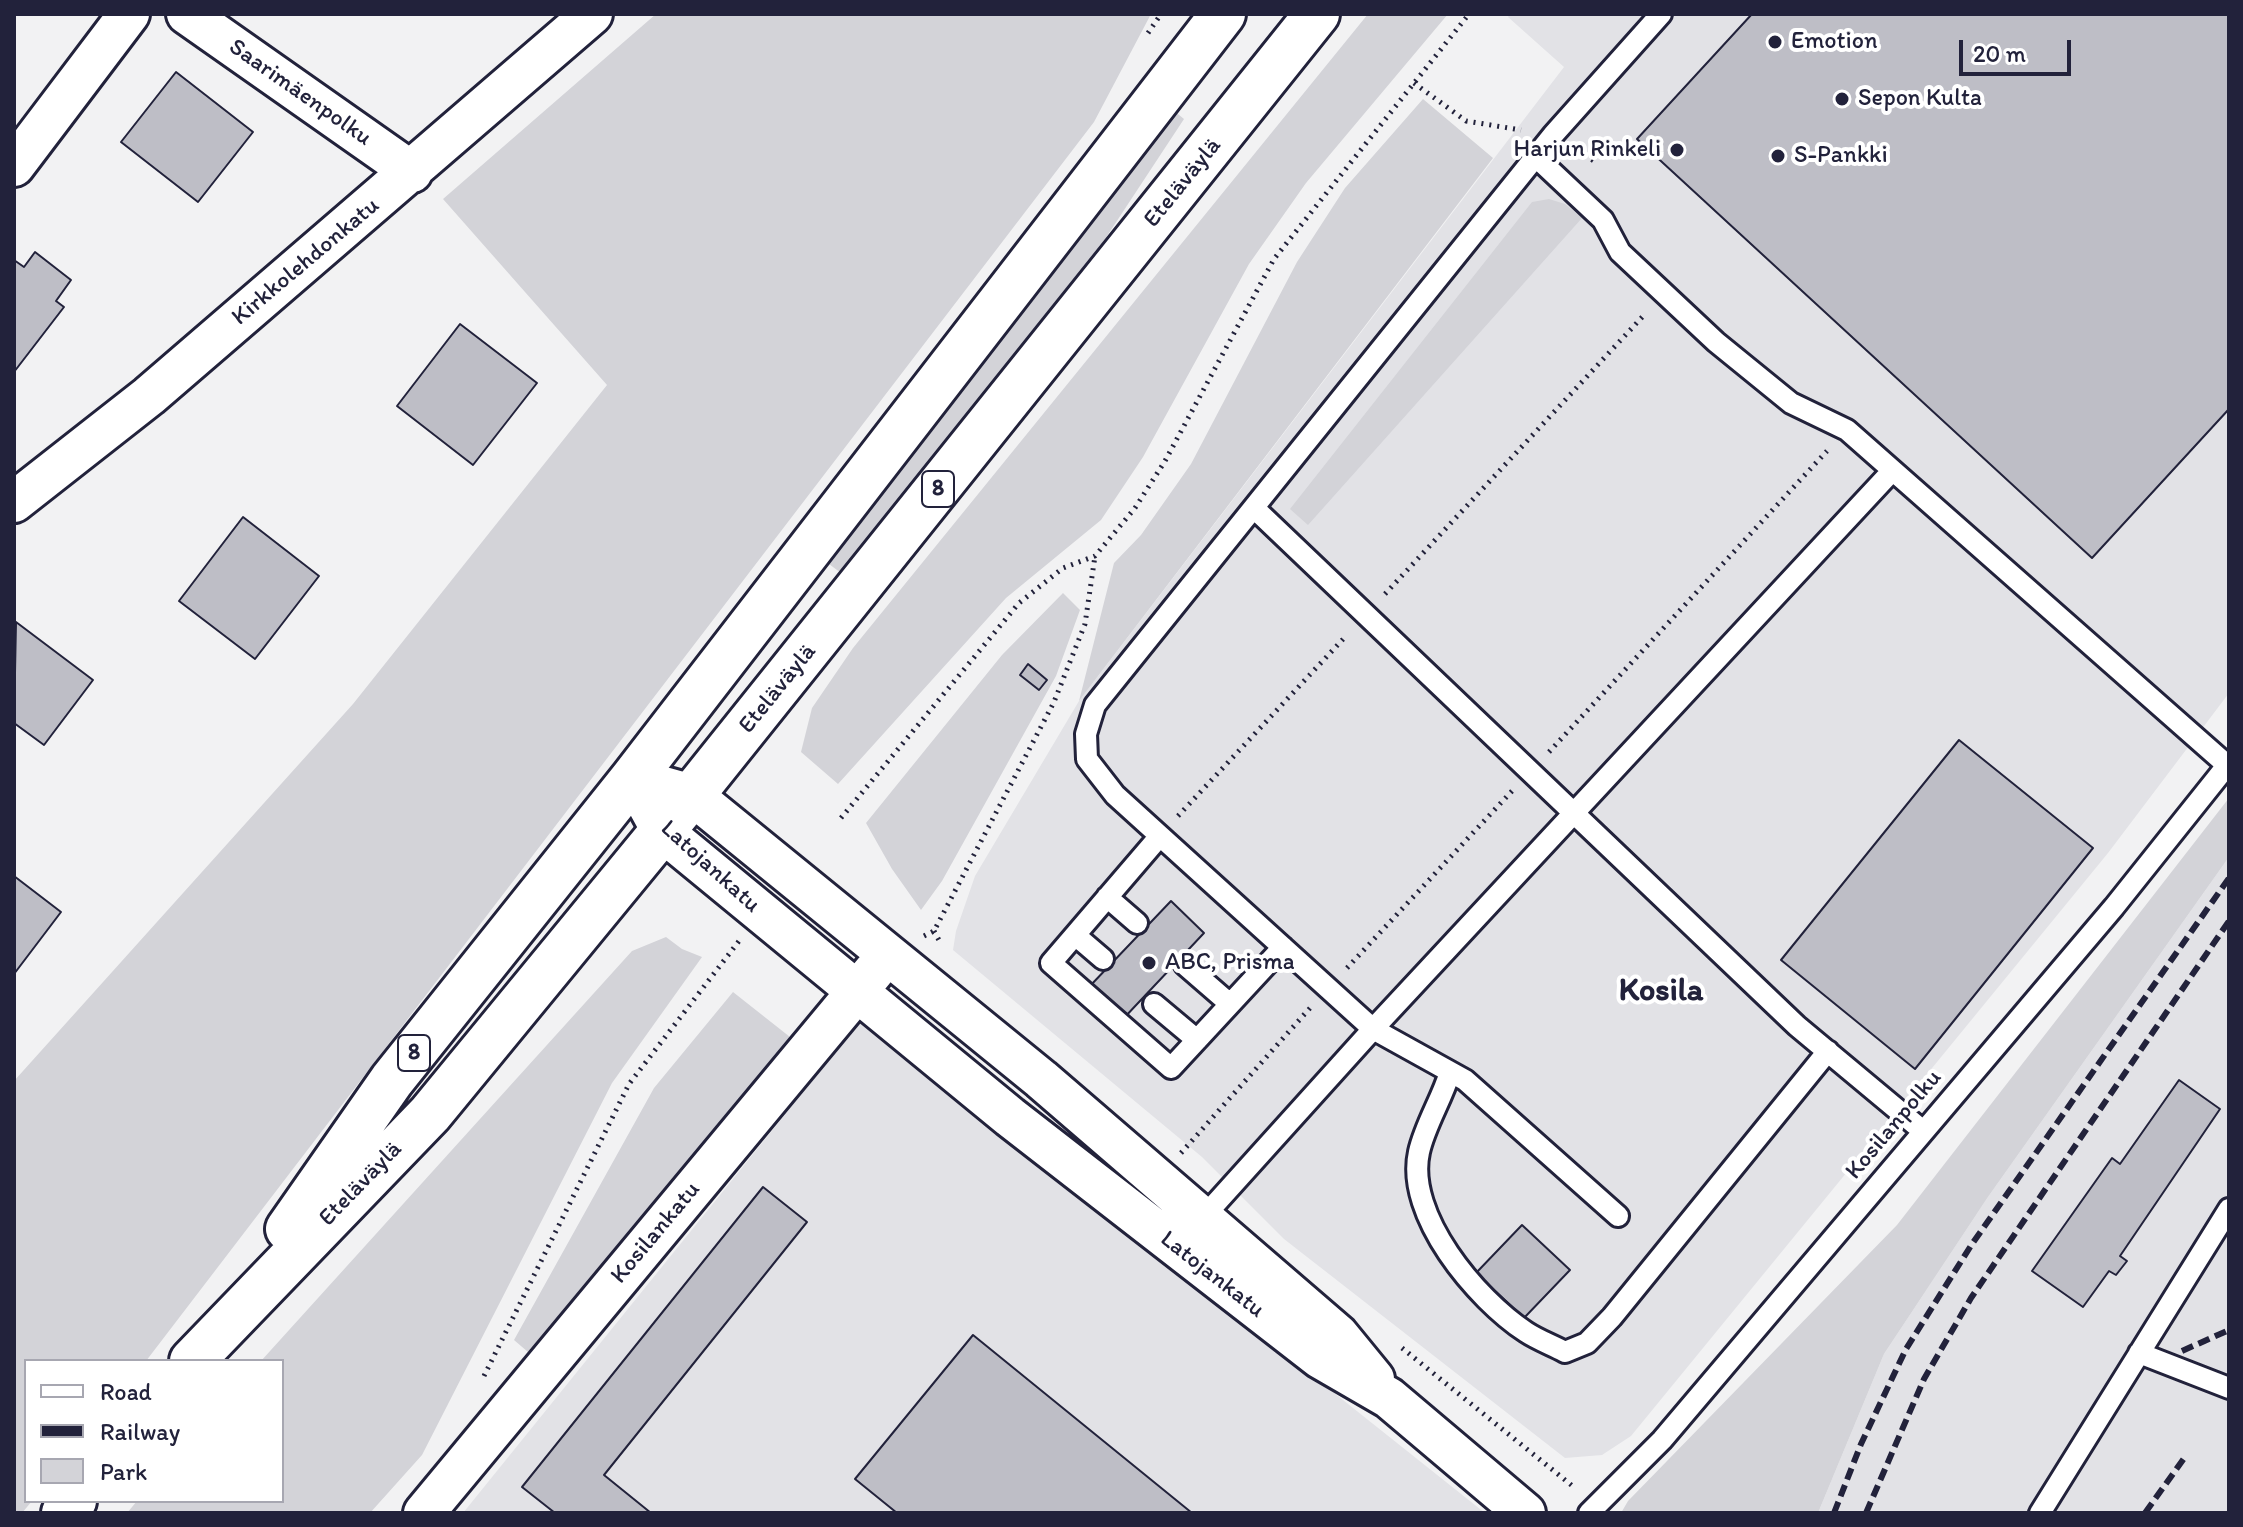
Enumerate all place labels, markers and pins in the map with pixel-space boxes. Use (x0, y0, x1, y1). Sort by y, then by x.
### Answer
place label: Emotion (1791, 28, 1878, 56)
marker: Emotion (1766, 33, 1784, 51)
place label: Sepon Kulta (1858, 85, 1982, 113)
marker: Sepon Kulta (1833, 90, 1851, 108)
place label: Harjun Rinkeli (1514, 136, 1661, 164)
marker: Harjun Rinkeli (1668, 141, 1686, 159)
place label: S-Pankki (1794, 142, 1888, 170)
marker: S-Pankki (1769, 147, 1787, 165)
place label: ABC, Prisma (1165, 949, 1294, 977)
marker: ABC, Prisma (1140, 954, 1158, 972)

